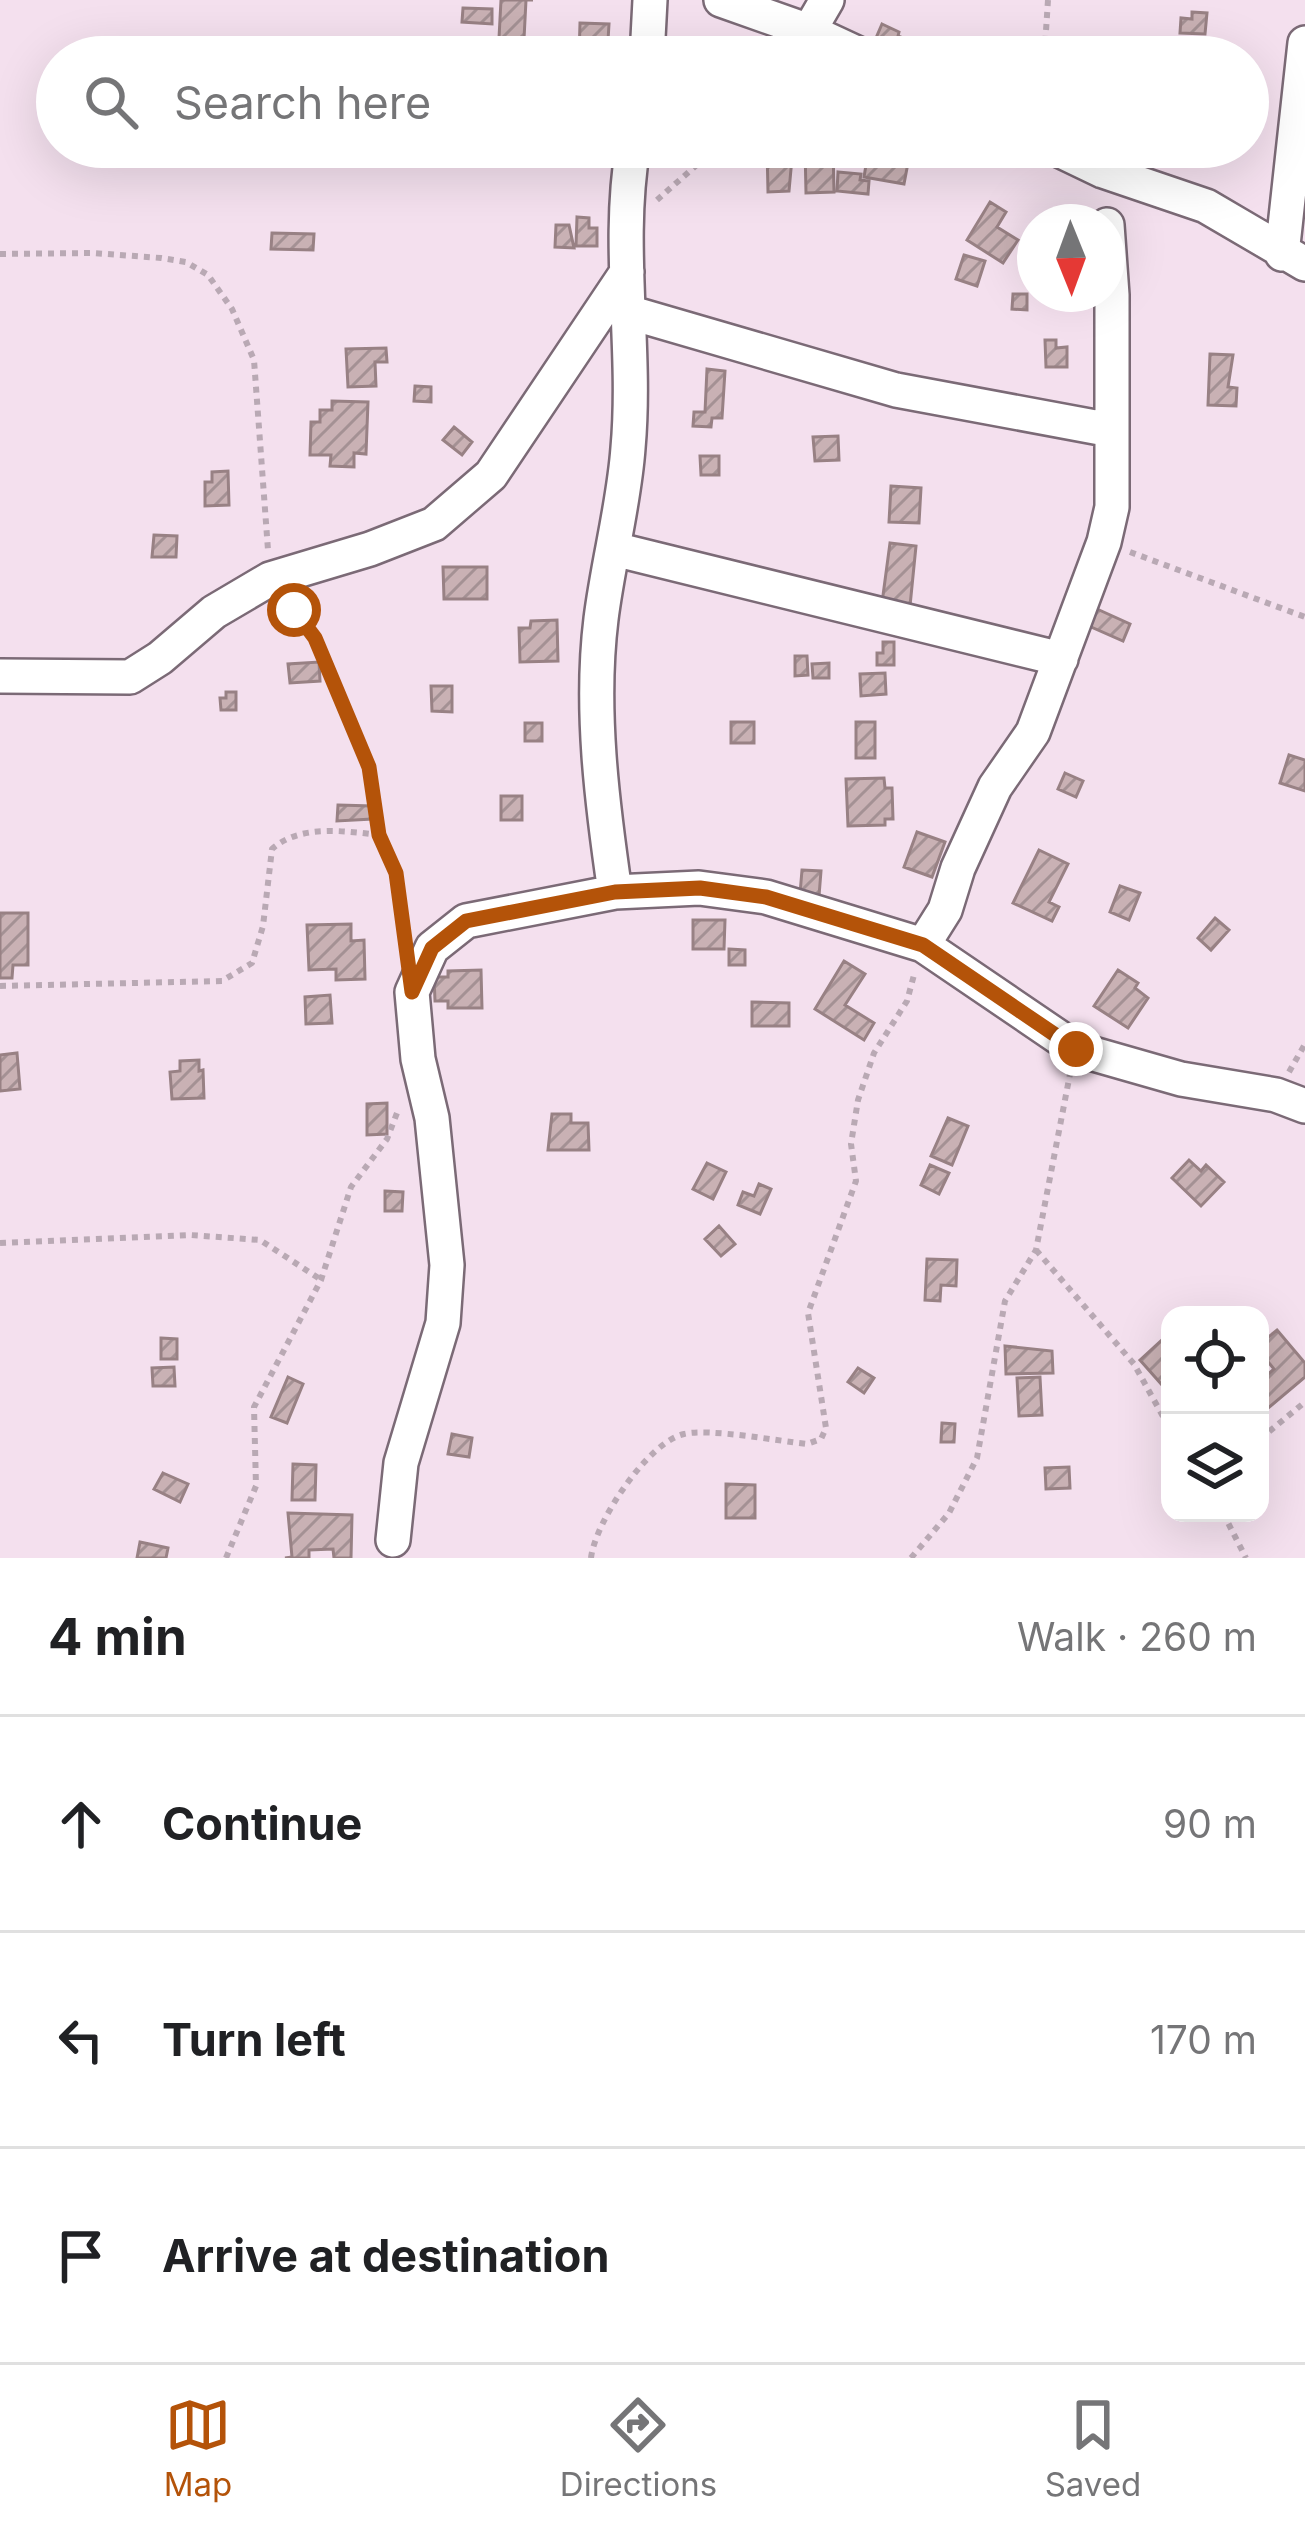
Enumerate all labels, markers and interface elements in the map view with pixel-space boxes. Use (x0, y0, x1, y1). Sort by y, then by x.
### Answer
search box (36, 36, 1269, 168)
icon: search (78, 69, 144, 135)
text: Search here (174, 75, 431, 130)
north arrow (1017, 204, 1125, 312)
route start (267, 583, 321, 637)
route end (1049, 1022, 1103, 1076)
map controls (1161, 1306, 1269, 1522)
button: locate (1161, 1306, 1269, 1414)
button: layers (1161, 1414, 1269, 1522)
text: 4 min (48, 1606, 187, 1667)
text: Walk · 260 m (1017, 1613, 1257, 1660)
icon: ahead (48, 1791, 114, 1857)
text: Continue (162, 1796, 362, 1851)
text: 90 m (1163, 1800, 1257, 1847)
icon: left (48, 2007, 114, 2073)
text: Turn left (162, 2012, 346, 2067)
text: 170 m (1150, 2016, 1257, 2063)
icon: arrive (48, 2223, 114, 2289)
text: Arrive at destination (162, 2228, 609, 2283)
tab: Map (164, 2392, 232, 2504)
tab: Directions (560, 2392, 717, 2504)
tab: Saved (1045, 2392, 1141, 2504)

